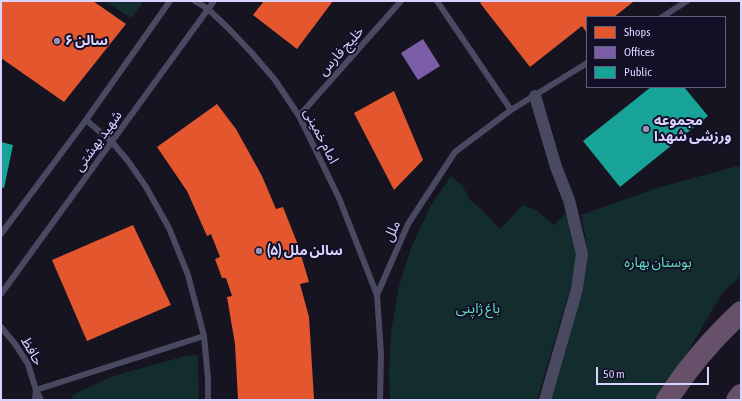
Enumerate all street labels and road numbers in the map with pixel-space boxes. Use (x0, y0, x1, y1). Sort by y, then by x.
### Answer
street label: خلیج فارس (314, 23, 368, 79)
street label: امام خمینی (300, 105, 342, 167)
street label: شهید بهشتی (70, 107, 126, 175)
street label: ملل (380, 218, 404, 244)
street label: حافظ (17, 334, 47, 368)

